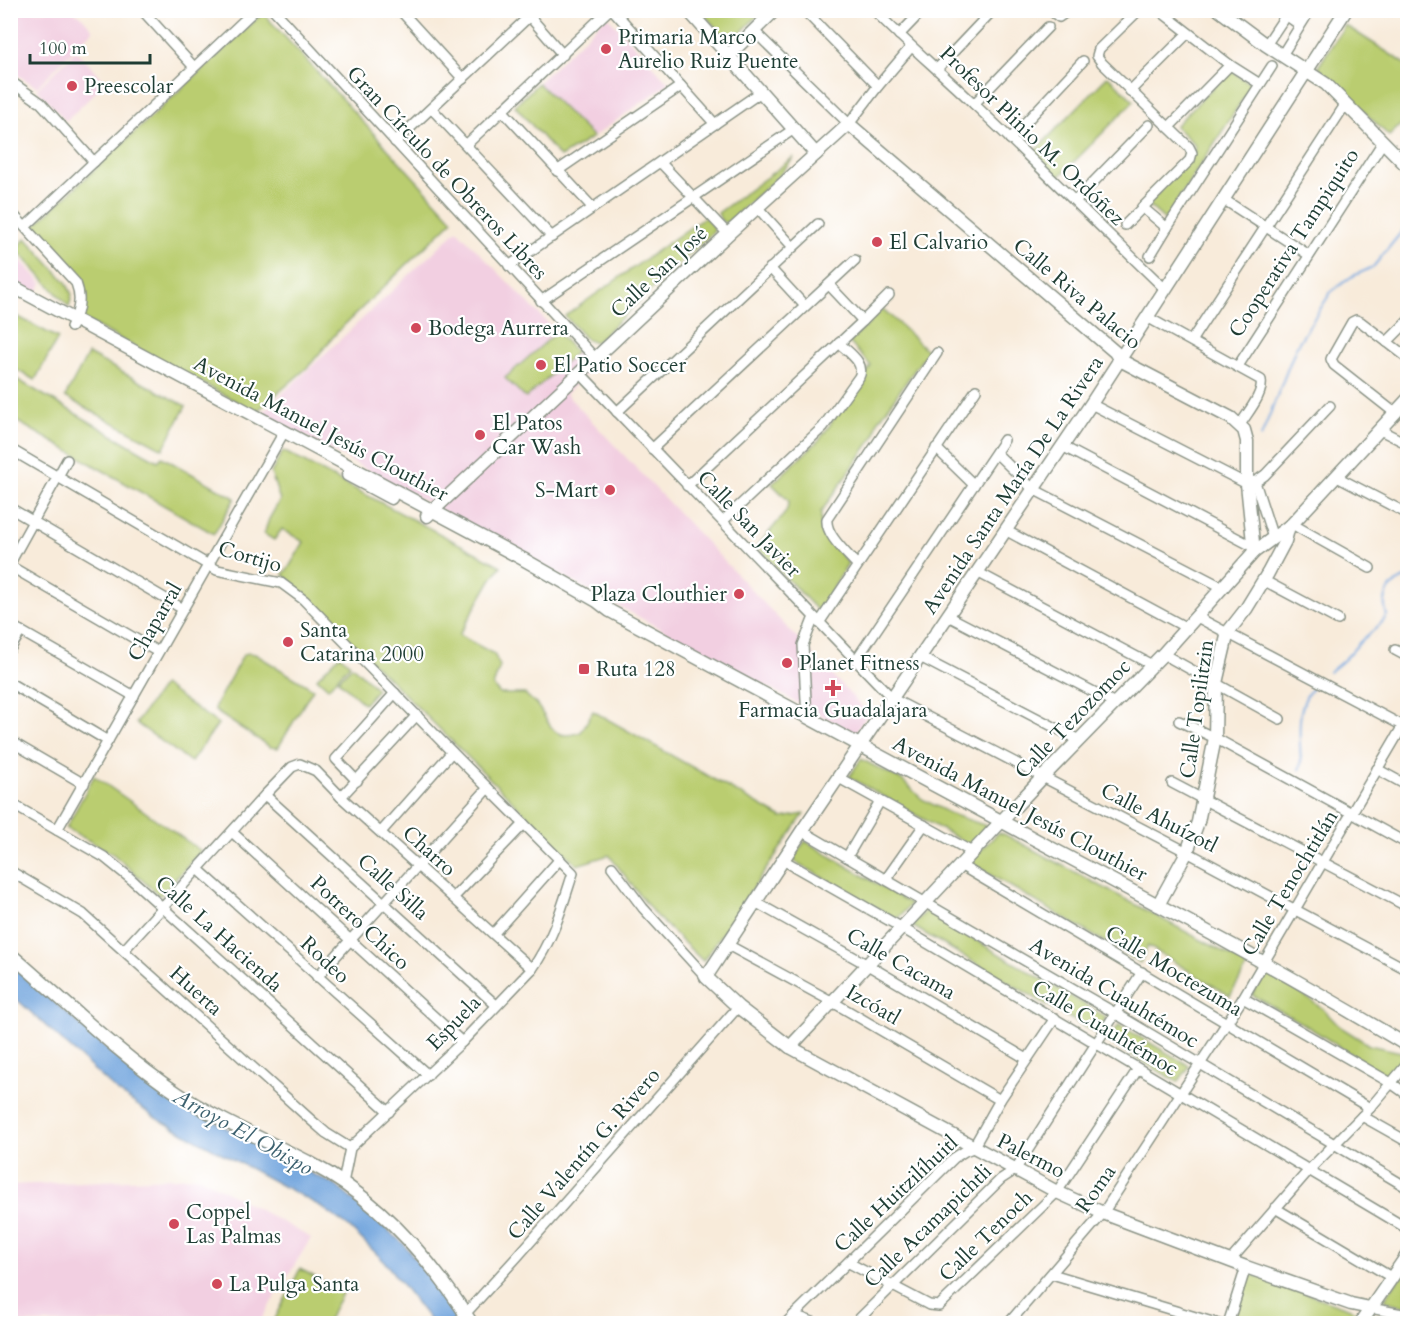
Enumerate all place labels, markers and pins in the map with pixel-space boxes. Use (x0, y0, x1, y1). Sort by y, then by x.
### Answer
place label: Primaria Marco Aurelio Ruiz Puente (618, 23, 799, 76)
marker: Primaria Marco Aurelio Ruiz Puente (599, 42, 613, 56)
place label: Preescolar (84, 72, 174, 101)
marker: Preescolar (65, 79, 79, 93)
place label: El Calvario (889, 228, 988, 257)
marker: El Calvario (870, 235, 884, 249)
place label: Bodega Aurrera (428, 314, 569, 343)
marker: Bodega Aurrera (409, 321, 423, 335)
place label: El Patio Soccer (553, 351, 687, 380)
marker: El Patio Soccer (534, 358, 548, 372)
place label: El Patos Car Wash (492, 409, 582, 462)
marker: El Patos Car Wash (473, 428, 487, 442)
place label: S-Mart (535, 476, 598, 505)
marker: S-Mart (603, 483, 617, 497)
place label: Plaza Clouthier (591, 580, 727, 609)
marker: Plaza Clouthier (732, 587, 746, 601)
place label: Santa Catarina 2000 (300, 616, 424, 669)
marker: Santa Catarina 2000 (281, 635, 295, 649)
place label: Planet Fitness (799, 649, 920, 678)
place label: Ruta 128 (596, 655, 676, 684)
marker: Planet Fitness (780, 656, 794, 670)
marker: Ruta 128 (577, 662, 591, 676)
marker: Farmacia Guadalajara (826, 681, 840, 695)
place label: Farmacia Guadalajara (738, 696, 928, 725)
place label: Coppel Las Palmas (186, 1198, 281, 1251)
marker: Coppel Las Palmas (167, 1217, 181, 1231)
place label: La Pulga Santa (229, 1270, 359, 1299)
marker: La Pulga Santa (210, 1277, 224, 1291)

